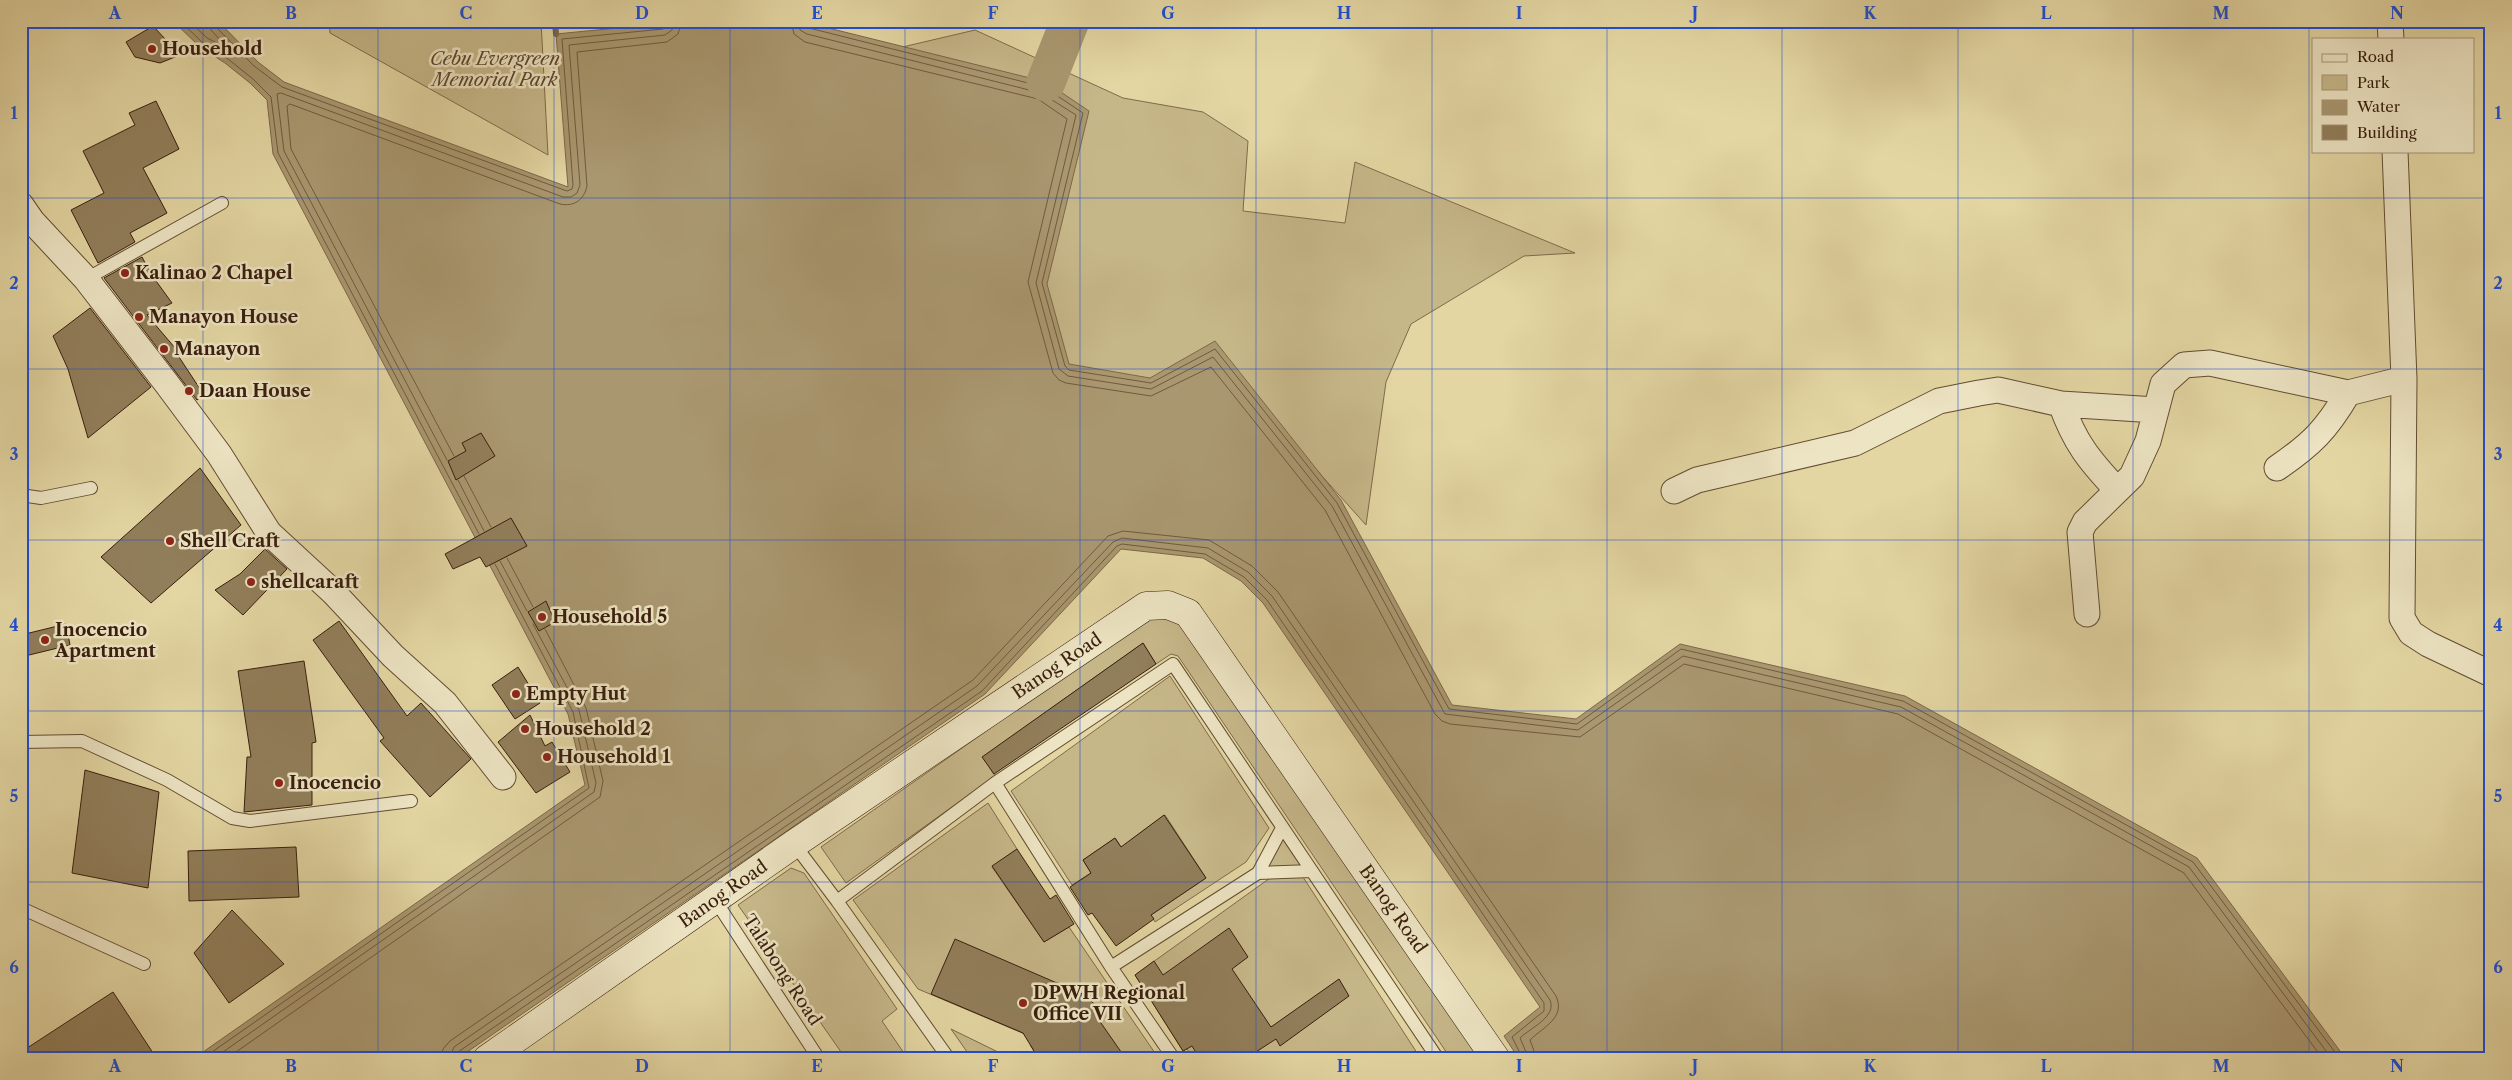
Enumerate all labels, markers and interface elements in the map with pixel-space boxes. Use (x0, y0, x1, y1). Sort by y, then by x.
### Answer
text: A (108, 3, 122, 23)
text: B (285, 3, 297, 23)
text: C (460, 3, 472, 23)
text: D (635, 3, 649, 23)
text: E (811, 3, 823, 23)
text: F (988, 3, 999, 23)
text: G (1161, 3, 1175, 23)
text: H (1337, 3, 1351, 23)
text: I (1516, 3, 1523, 23)
text: J (1689, 3, 1698, 23)
text: K (1864, 3, 1878, 23)
text: L (2040, 3, 2052, 23)
text: M (2213, 3, 2230, 23)
text: N (2390, 3, 2404, 23)
place label: Household (162, 38, 263, 60)
legend (2312, 38, 2474, 152)
marker: Household (146, 43, 158, 55)
text: Road (2357, 47, 2394, 66)
park label: Cebu Evergreen Memorial Park (430, 48, 560, 91)
text: Park (2357, 73, 2391, 92)
text: Water (2356, 97, 2401, 116)
text: 1 (10, 103, 18, 123)
text: 1 (2494, 103, 2502, 123)
text: Building (2357, 123, 2417, 142)
place label: Kalinao 2 Chapel (135, 262, 293, 284)
marker: Kalinao 2 Chapel (119, 267, 131, 279)
text: 2 (9, 273, 19, 293)
text: 2 (2493, 273, 2503, 293)
place label: Manayon House (149, 306, 298, 328)
marker: Manayon House (133, 311, 145, 323)
place label: Manayon (174, 338, 261, 360)
marker: Manayon (158, 343, 170, 355)
place label: Daan House (199, 380, 311, 402)
marker: Daan House (183, 385, 195, 397)
text: 3 (9, 444, 19, 464)
text: 3 (2493, 444, 2503, 464)
place label: Shell Craft (180, 530, 280, 552)
marker: Shell Craft (164, 535, 176, 547)
place label: shellcaraft (261, 571, 360, 593)
marker: shellcaraft (245, 576, 257, 588)
place label: Household 5 (552, 606, 667, 628)
marker: Household 5 (536, 611, 548, 623)
text: 4 (9, 615, 19, 635)
text: 4 (2493, 615, 2503, 635)
place label: Inocencio Apartment (54, 619, 156, 662)
street label: Banog Road (1008, 628, 1106, 704)
marker: Inocencio Apartment (39, 634, 51, 646)
place label: Empty Hut (526, 683, 627, 705)
marker: Empty Hut (510, 688, 522, 700)
place label: Household 2 (535, 718, 651, 740)
marker: Household 2 (519, 723, 531, 735)
place label: Household 1 (557, 746, 670, 768)
marker: Household 1 (541, 751, 553, 763)
place label: Inocencio (289, 772, 381, 794)
marker: Inocencio (273, 777, 285, 789)
text: 5 (10, 786, 19, 806)
text: 5 (2494, 786, 2503, 806)
street label: Banog Road (674, 855, 772, 933)
street label: Banog Road (1354, 860, 1432, 958)
street label: Talabong Road (738, 910, 826, 1030)
text: 6 (9, 957, 19, 977)
text: 6 (2493, 957, 2503, 977)
place label: DPWH Regional Office VII (1033, 982, 1185, 1025)
marker: DPWH Regional Office VII (1017, 997, 1029, 1009)
text: A (108, 1056, 122, 1076)
text: B (285, 1056, 297, 1076)
text: C (460, 1056, 472, 1076)
text: D (635, 1056, 649, 1076)
text: E (811, 1056, 823, 1076)
text: F (988, 1056, 999, 1076)
text: G (1161, 1056, 1175, 1076)
text: H (1337, 1056, 1351, 1076)
text: I (1516, 1056, 1523, 1076)
text: J (1689, 1056, 1698, 1076)
text: K (1864, 1056, 1878, 1076)
text: L (2040, 1056, 2052, 1076)
text: M (2213, 1056, 2230, 1076)
text: N (2390, 1056, 2404, 1076)

